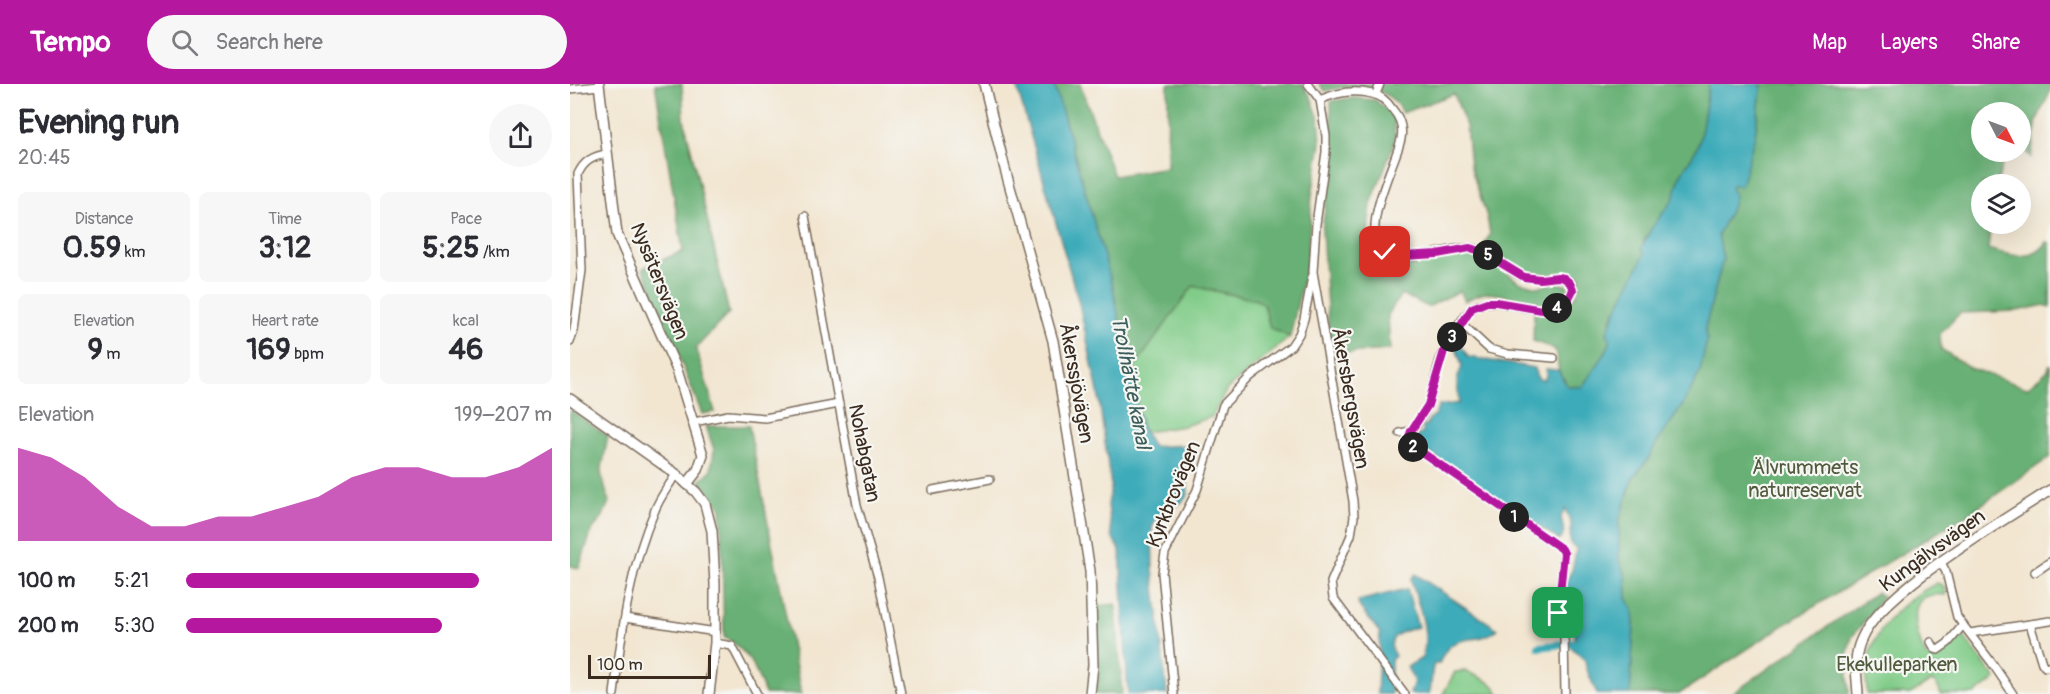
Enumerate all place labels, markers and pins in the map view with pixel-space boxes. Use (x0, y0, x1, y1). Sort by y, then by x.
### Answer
pin (1359, 226, 1410, 277)
pin: 5 (1473, 240, 1503, 270)
pin: 4 (1542, 293, 1572, 323)
pin: 3 (1437, 322, 1467, 352)
pin: 2 (1398, 432, 1428, 462)
pin: 1 (1499, 502, 1529, 532)
pin (1532, 587, 1583, 638)

